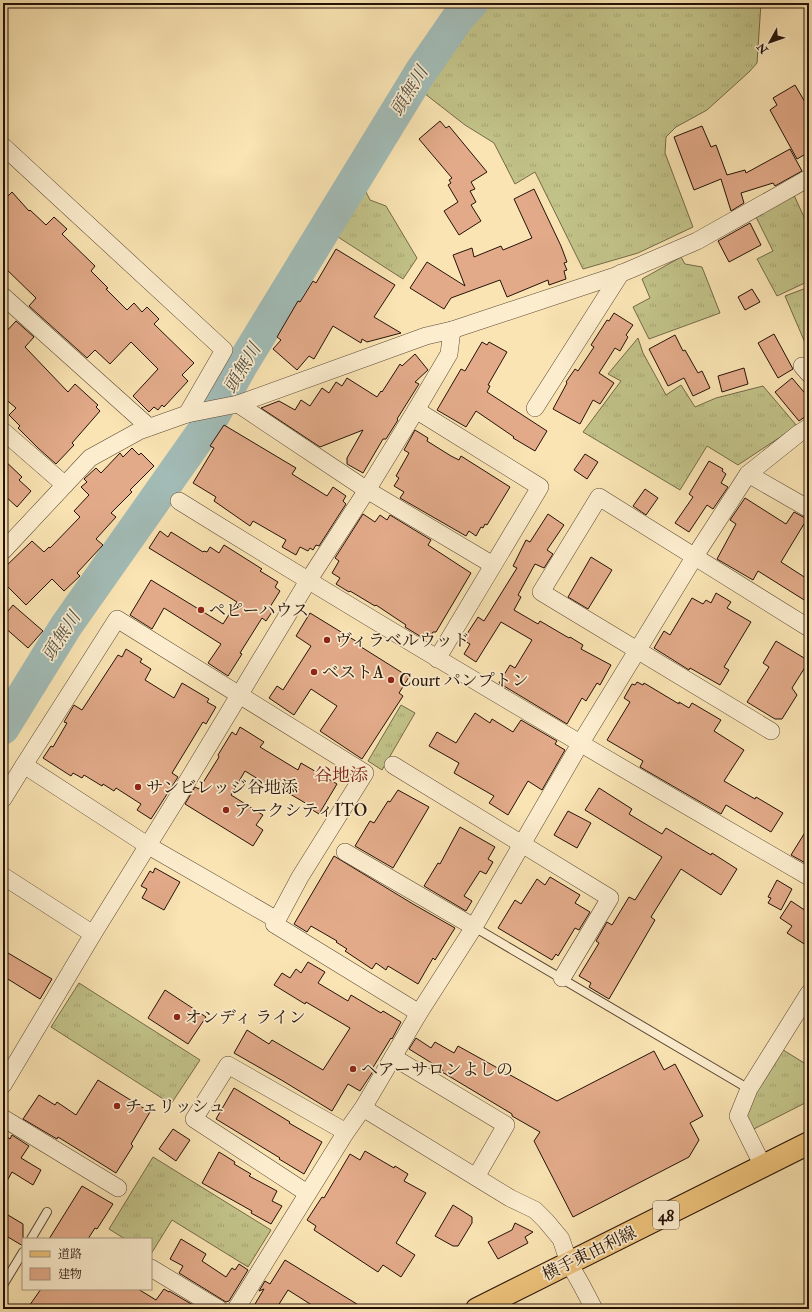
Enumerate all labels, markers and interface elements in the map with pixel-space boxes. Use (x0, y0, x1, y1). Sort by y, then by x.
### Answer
north arrow (750, 22, 790, 62)
text: N (754, 39, 772, 57)
water label: 頭無川 (385, 61, 435, 120)
water label: 頭無川 (219, 337, 267, 397)
place label: ペピーハウス (209, 600, 309, 621)
marker: ペピーハウス (196, 605, 206, 615)
water label: 頭無川 (37, 606, 87, 665)
place label: ヴィラベルウッド (335, 630, 470, 651)
marker: ヴィラベルウッド (322, 635, 332, 645)
place label: ベストA (322, 662, 384, 683)
marker: ベストA (309, 667, 319, 677)
place label: Court パンプトン (399, 670, 529, 691)
marker: Court パンプトン (386, 675, 396, 685)
district label: 谷地添 (314, 764, 368, 787)
place label: サンビレッジ谷地添 (146, 777, 298, 798)
marker: サンビレッジ谷地添 (133, 782, 143, 792)
place label: アークシティITO (234, 800, 367, 821)
marker: アークシティITO (221, 805, 231, 815)
place label: オンディ ライン (185, 1007, 306, 1028)
marker: オンディ ライン (172, 1012, 182, 1022)
place label: ヘアーサロンよしの (361, 1059, 513, 1080)
marker: ヘアーサロンよしの (348, 1064, 358, 1074)
place label: チェリッシュ (125, 1096, 225, 1117)
marker: チェリッシュ (112, 1101, 122, 1111)
road number: 48 (653, 1201, 679, 1229)
street label: 横手東由利線 (539, 1222, 640, 1285)
legend (22, 1238, 152, 1290)
text: 道路 (58, 1247, 82, 1262)
text: 建物 (58, 1267, 82, 1282)

